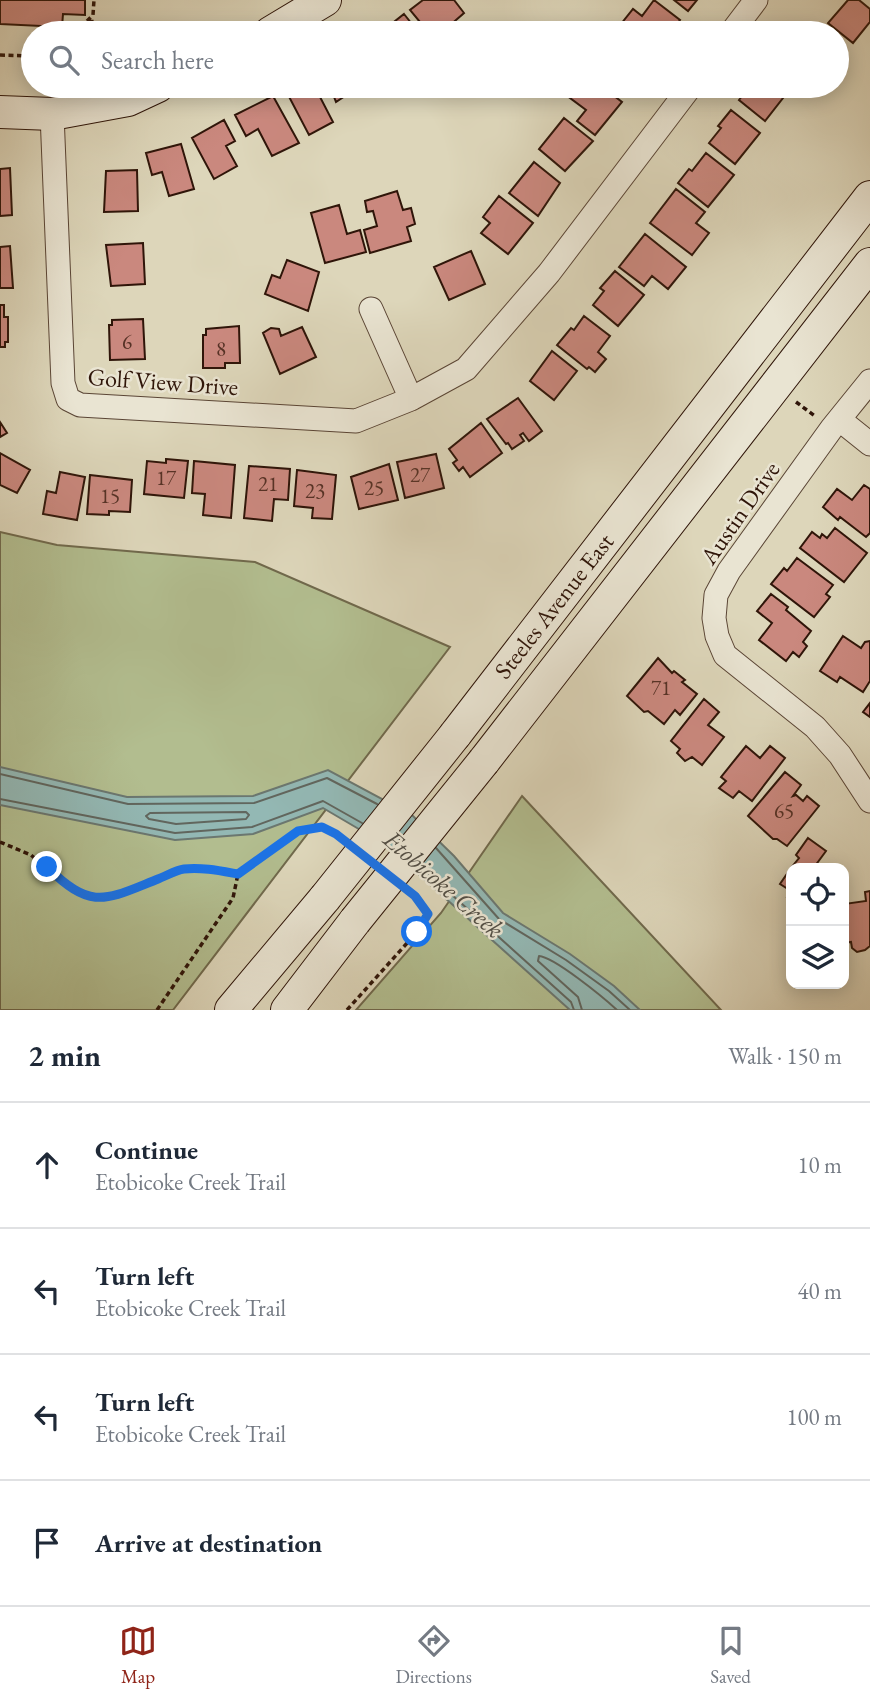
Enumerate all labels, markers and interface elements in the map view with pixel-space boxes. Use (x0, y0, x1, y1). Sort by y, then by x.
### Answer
search box (21, 21, 849, 98)
icon: search (45, 41, 83, 79)
text: Search here (101, 43, 214, 77)
house number: 6 (122, 328, 132, 355)
house number: 8 (216, 335, 226, 362)
street label: Golf View Drive (87, 361, 239, 402)
street label: Austin Drive (692, 455, 786, 571)
house number: 27 (410, 461, 431, 488)
house number: 17 (156, 464, 177, 491)
house number: 21 (258, 470, 278, 497)
house number: 25 (364, 474, 384, 501)
house number: 23 (305, 477, 325, 504)
house number: 15 (100, 482, 120, 509)
street label: Steeles Avenue East (487, 526, 620, 685)
house number: 71 (651, 674, 671, 701)
house number: 65 (774, 797, 794, 824)
water label: Etobicoke Creek (376, 822, 511, 946)
route end (31, 851, 62, 882)
map controls (786, 863, 849, 989)
button: locate (786, 863, 849, 926)
route start (401, 916, 432, 947)
button: layers (786, 926, 849, 989)
text: 2 min (28, 1036, 101, 1075)
text: Walk · 150 m (728, 1041, 842, 1071)
text: Continue (95, 1133, 198, 1167)
icon: ahead (28, 1146, 66, 1184)
text: 10 m (797, 1150, 842, 1180)
text: Etobicoke Creek Trail (95, 1167, 286, 1197)
text: Turn left (95, 1259, 194, 1293)
icon: left (28, 1272, 66, 1310)
text: 40 m (797, 1276, 842, 1306)
text: Etobicoke Creek Trail (95, 1293, 286, 1323)
text: Turn left (95, 1385, 194, 1419)
icon: left (28, 1398, 66, 1436)
text: 100 m (786, 1402, 842, 1432)
text: Etobicoke Creek Trail (95, 1419, 286, 1449)
icon: arrive (28, 1524, 66, 1562)
text: Arrive at destination (95, 1526, 322, 1560)
tab: Map (119, 1622, 157, 1689)
tab: Directions (395, 1622, 472, 1689)
tab: Saved (710, 1622, 751, 1689)

